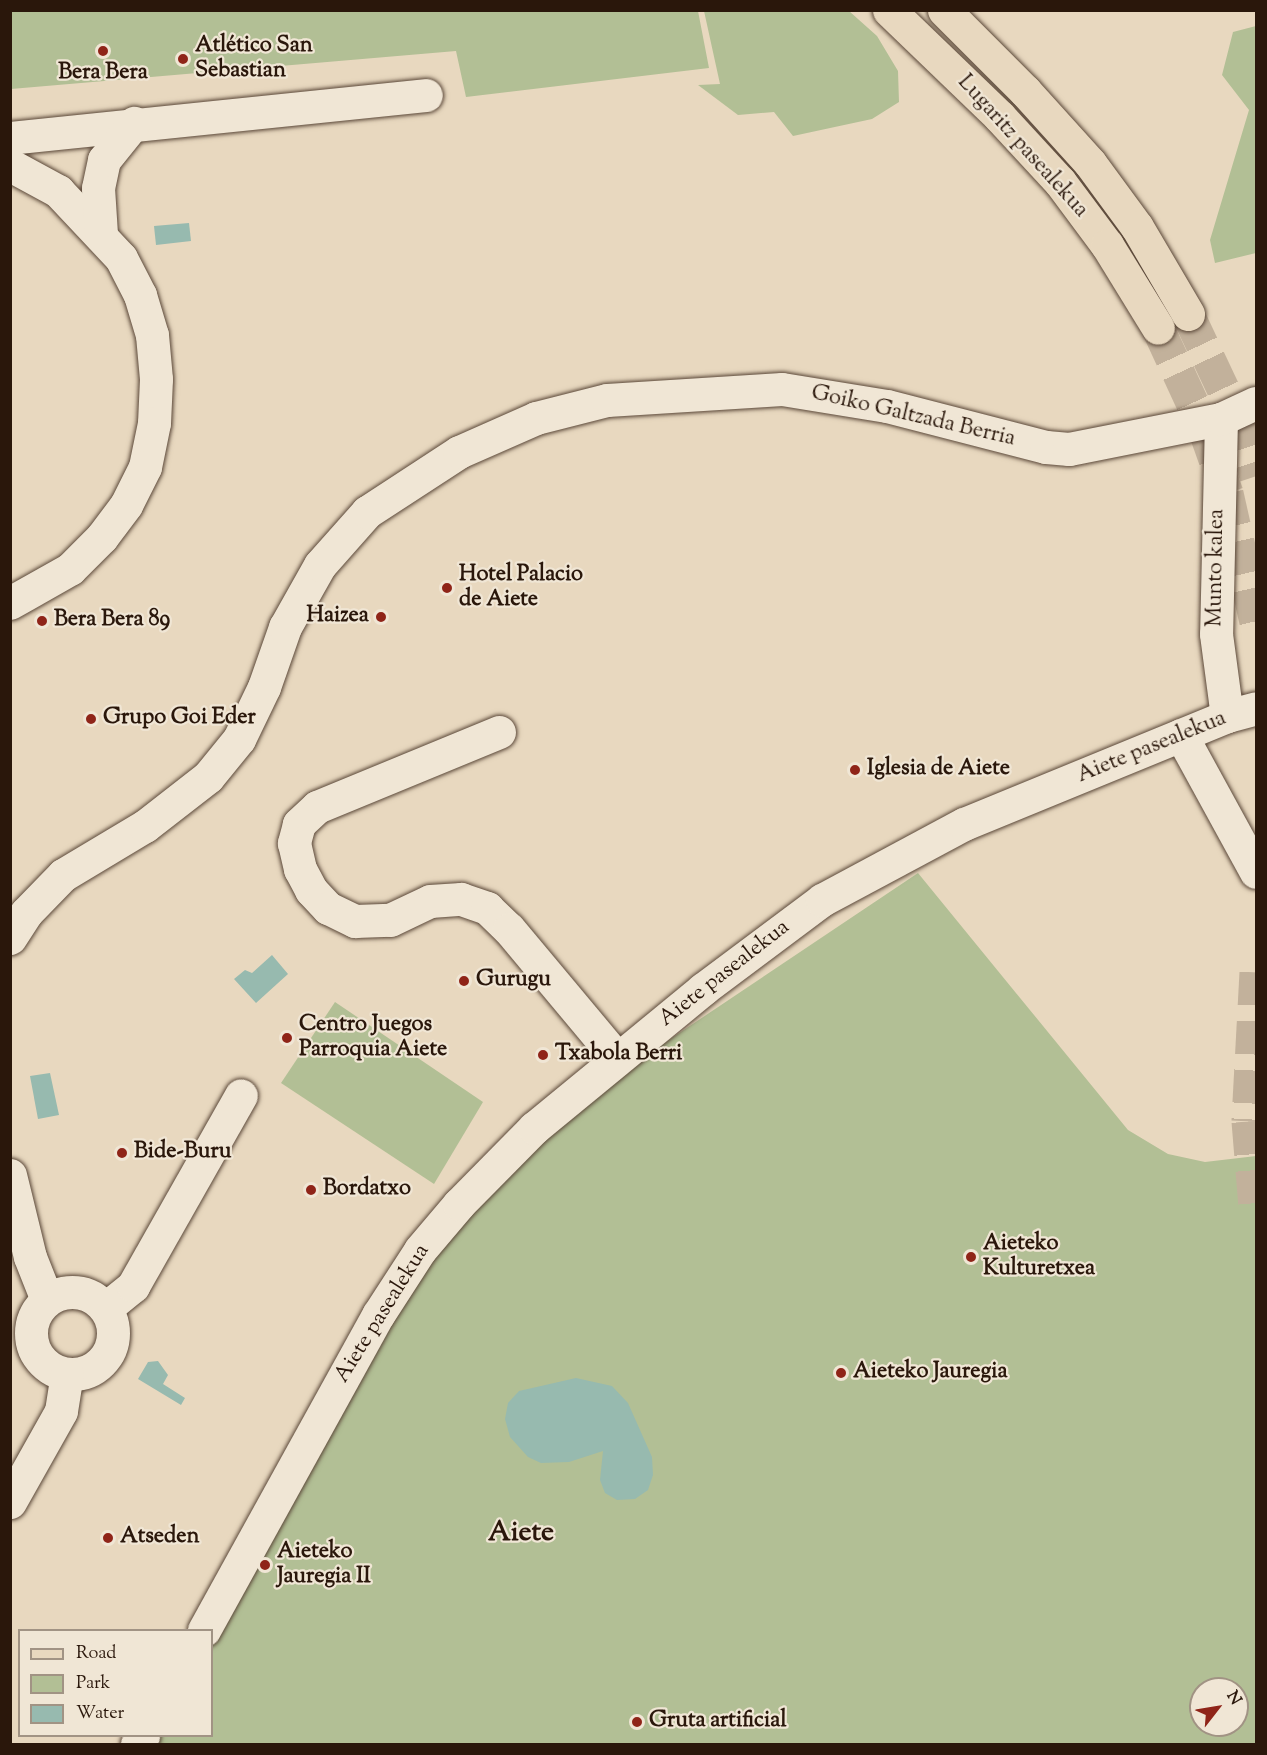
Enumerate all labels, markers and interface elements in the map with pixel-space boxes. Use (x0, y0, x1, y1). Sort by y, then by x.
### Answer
place label: Atlético San Sebastian (195, 33, 313, 84)
marker: Bera Bera (96, 44, 110, 58)
marker: Atlético San Sebastian (176, 52, 190, 66)
place label: Bera Bera (58, 61, 148, 87)
street label: Lugaritz pasealekua (951, 70, 1093, 224)
street label: Goiko Galtzada Berria (808, 381, 1018, 453)
street label: Munto kalea (1203, 509, 1231, 627)
place label: Hotel Palacio de Aiete (459, 562, 583, 614)
marker: Hotel Palacio de Aiete (440, 581, 454, 595)
place label: Haizea (306, 604, 369, 630)
place label: Bera Bera 89 (54, 608, 170, 634)
marker: Haizea (374, 610, 388, 624)
marker: Bera Bera 89 (35, 614, 49, 628)
place label: Grupo Goi Eder (103, 706, 256, 732)
street label: Aiete pasealekua (1074, 706, 1230, 790)
marker: Grupo Goi Eder (84, 712, 98, 726)
place label: Iglesia de Aiete (867, 757, 1010, 783)
marker: Iglesia de Aiete (848, 763, 862, 777)
street label: Aiete pasealekua (654, 915, 796, 1033)
place label: Gurugu (476, 968, 551, 994)
marker: Gurugu (457, 974, 471, 988)
place label: Centro Juegos Parroquia Aiete (299, 1012, 447, 1064)
marker: Centro Juegos Parroquia Aiete (280, 1031, 294, 1045)
place label: Txabola Berri (555, 1042, 682, 1068)
marker: Txabola Berri (536, 1048, 550, 1062)
place label: Bide-Buru (134, 1140, 231, 1166)
marker: Bide-Buru (115, 1146, 129, 1160)
place label: Bordatxo (323, 1177, 411, 1203)
marker: Bordatxo (304, 1183, 318, 1197)
place label: Aieteko Kulturetxea (983, 1231, 1095, 1282)
street label: Aiete pasealekua (330, 1240, 436, 1388)
marker: Aieteko Kulturetxea (964, 1250, 978, 1264)
place label: Aieteko Jauregia (853, 1360, 1008, 1386)
marker: Aieteko Jauregia (834, 1366, 848, 1380)
district label: Aiete (488, 1516, 554, 1550)
place label: Atseden (120, 1525, 200, 1551)
marker: Atseden (101, 1531, 115, 1545)
place label: Aieteko Jauregia II (277, 1539, 371, 1591)
marker: Aieteko Jauregia II (258, 1558, 272, 1572)
legend (18, 1629, 213, 1737)
text: Road (76, 1641, 116, 1667)
text: Park (76, 1671, 110, 1697)
north arrow (1189, 1677, 1249, 1737)
text: N (1220, 1687, 1246, 1710)
text: Water (76, 1701, 124, 1727)
place label: Gruta artificial (649, 1709, 787, 1735)
marker: Gruta artificial (630, 1715, 644, 1729)

